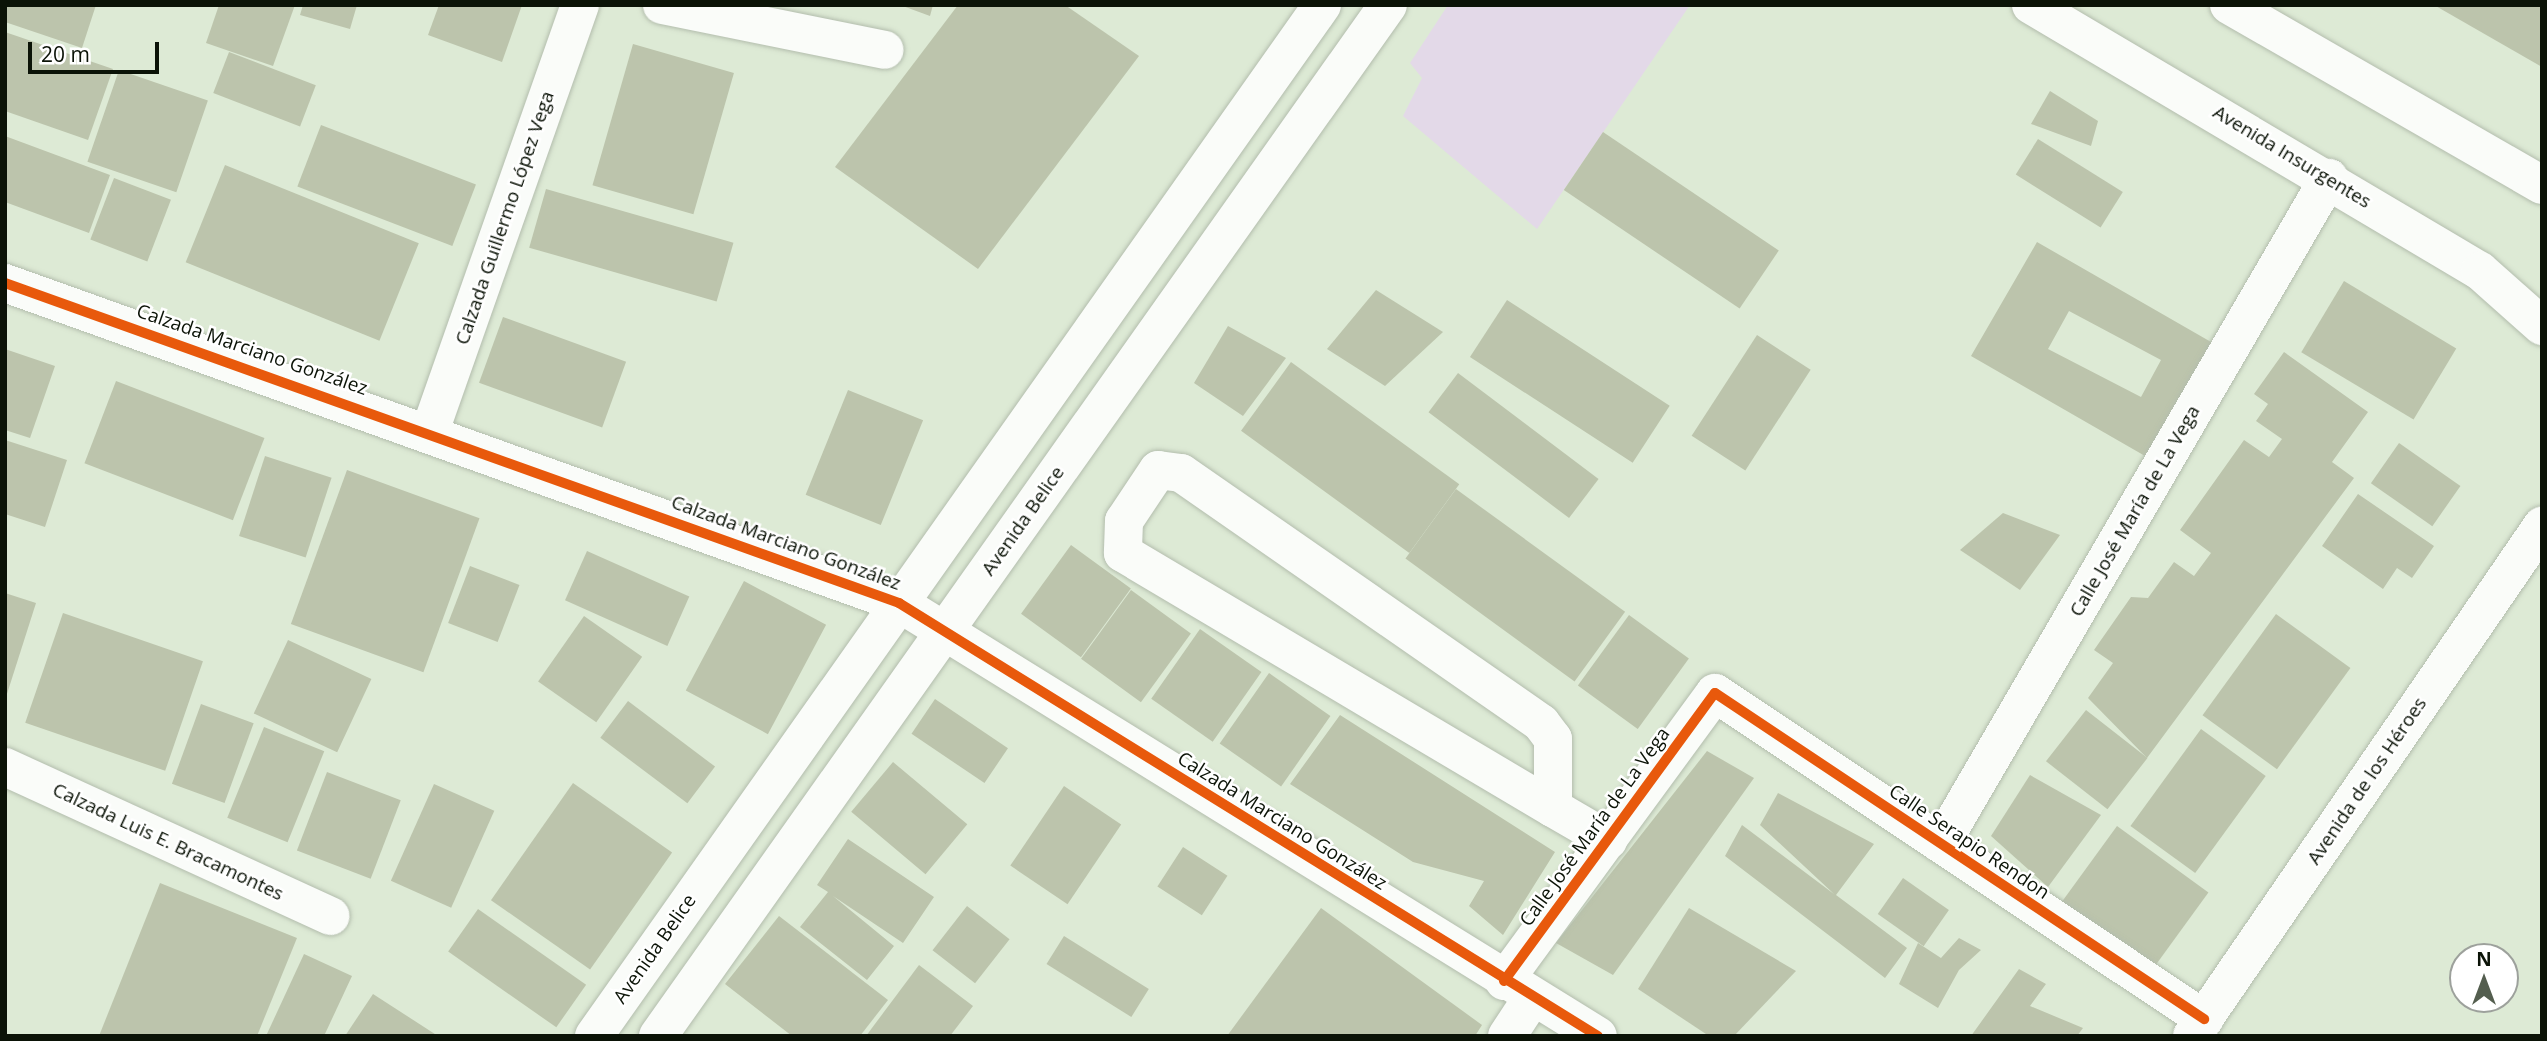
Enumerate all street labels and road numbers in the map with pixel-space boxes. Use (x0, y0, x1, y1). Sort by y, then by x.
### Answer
street label: Calzada Guillermo López Vega (451, 88, 559, 348)
street label: Avenida Insurgentes (2209, 101, 2375, 213)
street label: Calzada Marciano González (134, 300, 370, 400)
street label: Calle José María de La Vega (2065, 401, 2205, 621)
street label: Avenida Belice (977, 462, 1069, 580)
street label: Calzada Marciano González (668, 491, 904, 595)
street label: Avenida de los Héroes (2303, 693, 2431, 869)
street label: Calle José María de La Vega (1515, 723, 1675, 931)
street label: Calzada Marciano González (1173, 747, 1391, 895)
street label: Calzada Luis E. Bracamontes (49, 778, 287, 906)
street label: Calle Serapio Rendon (1884, 780, 2054, 904)
street label: Avenida Belice (609, 890, 701, 1008)

